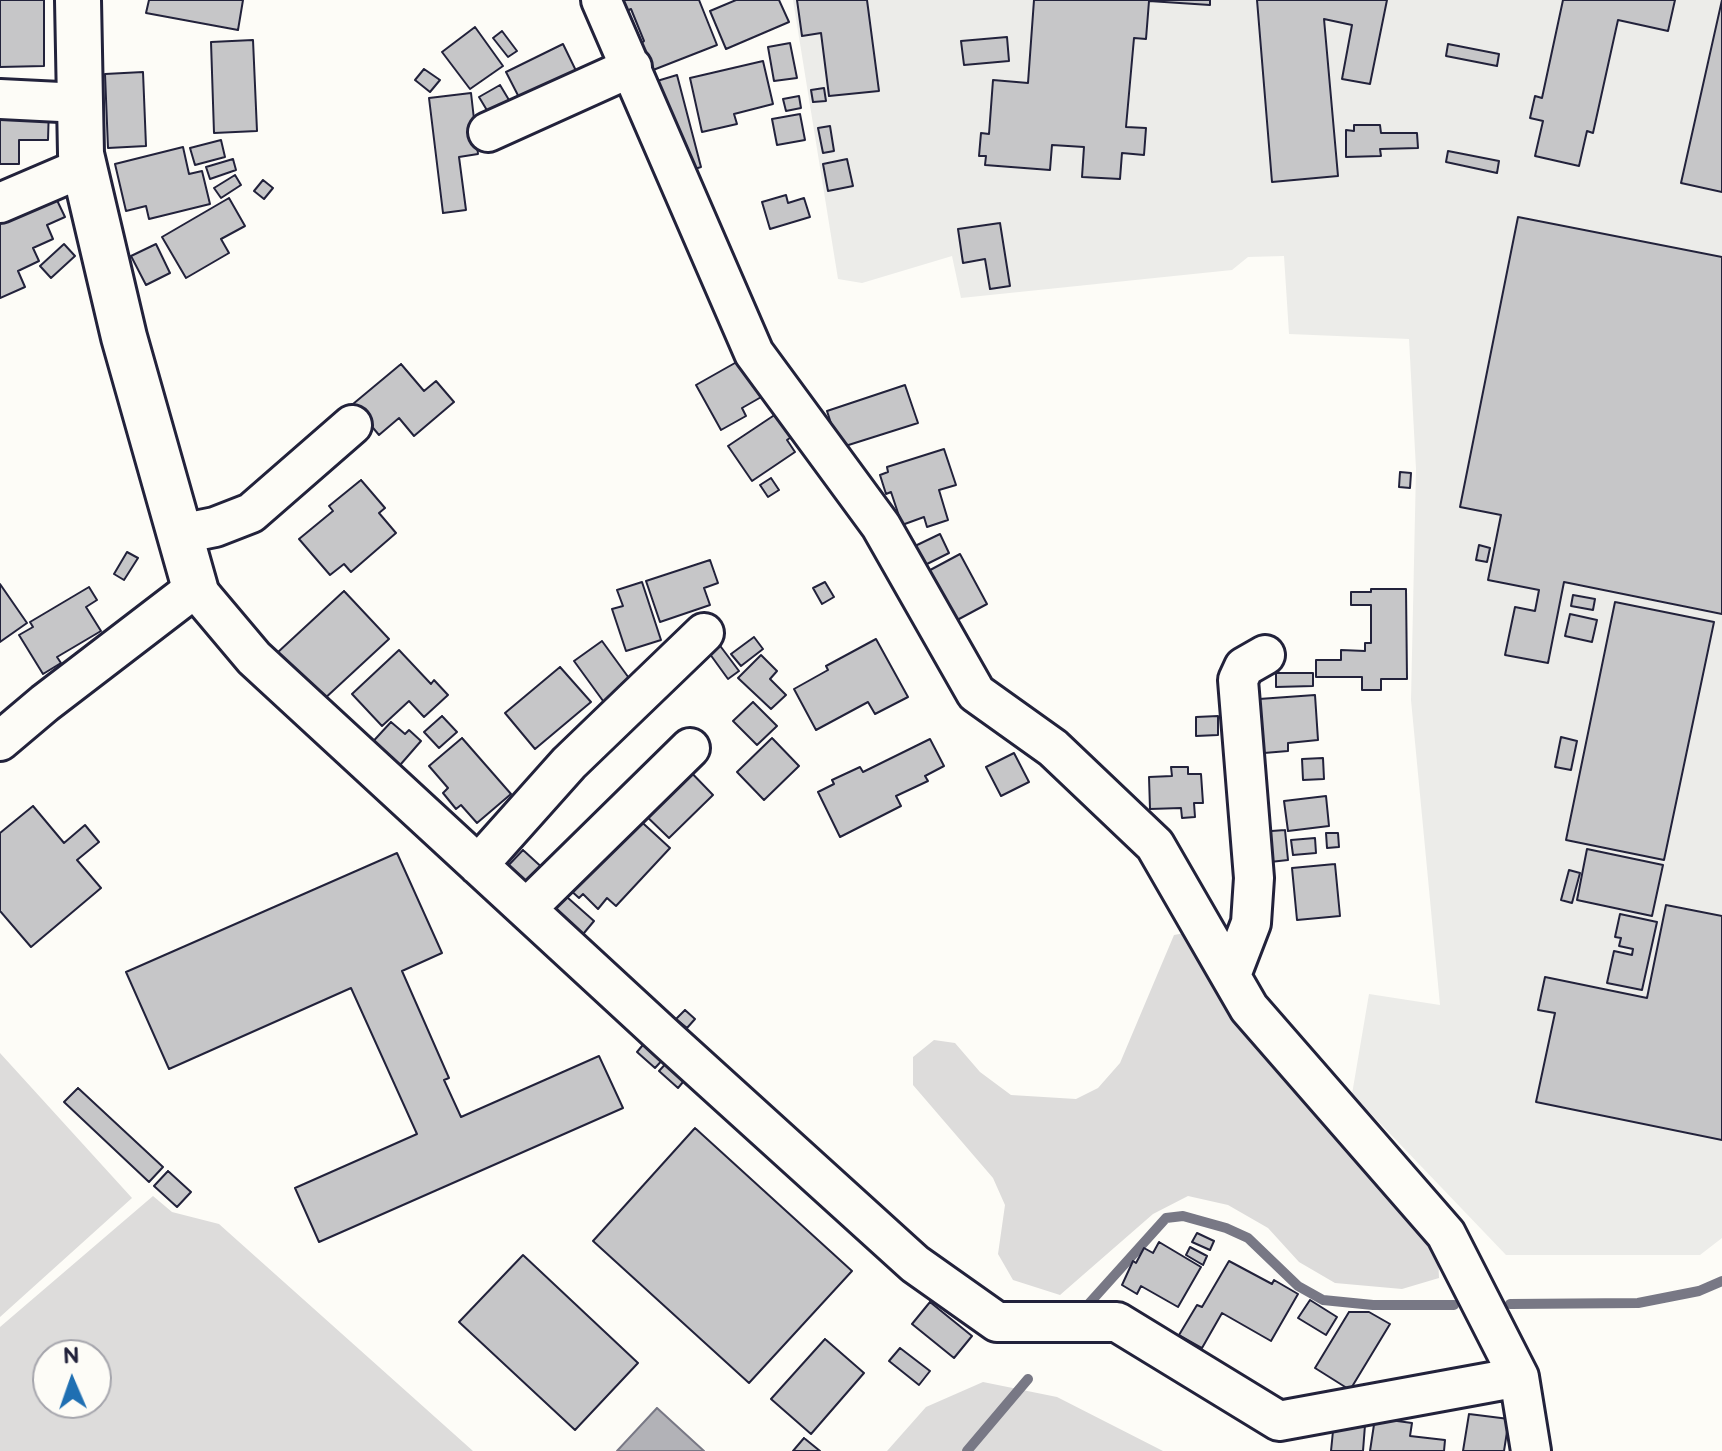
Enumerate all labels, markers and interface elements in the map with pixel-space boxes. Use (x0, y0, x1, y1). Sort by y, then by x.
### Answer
north arrow (32, 1339, 112, 1419)
text: N (62, 1343, 80, 1370)

